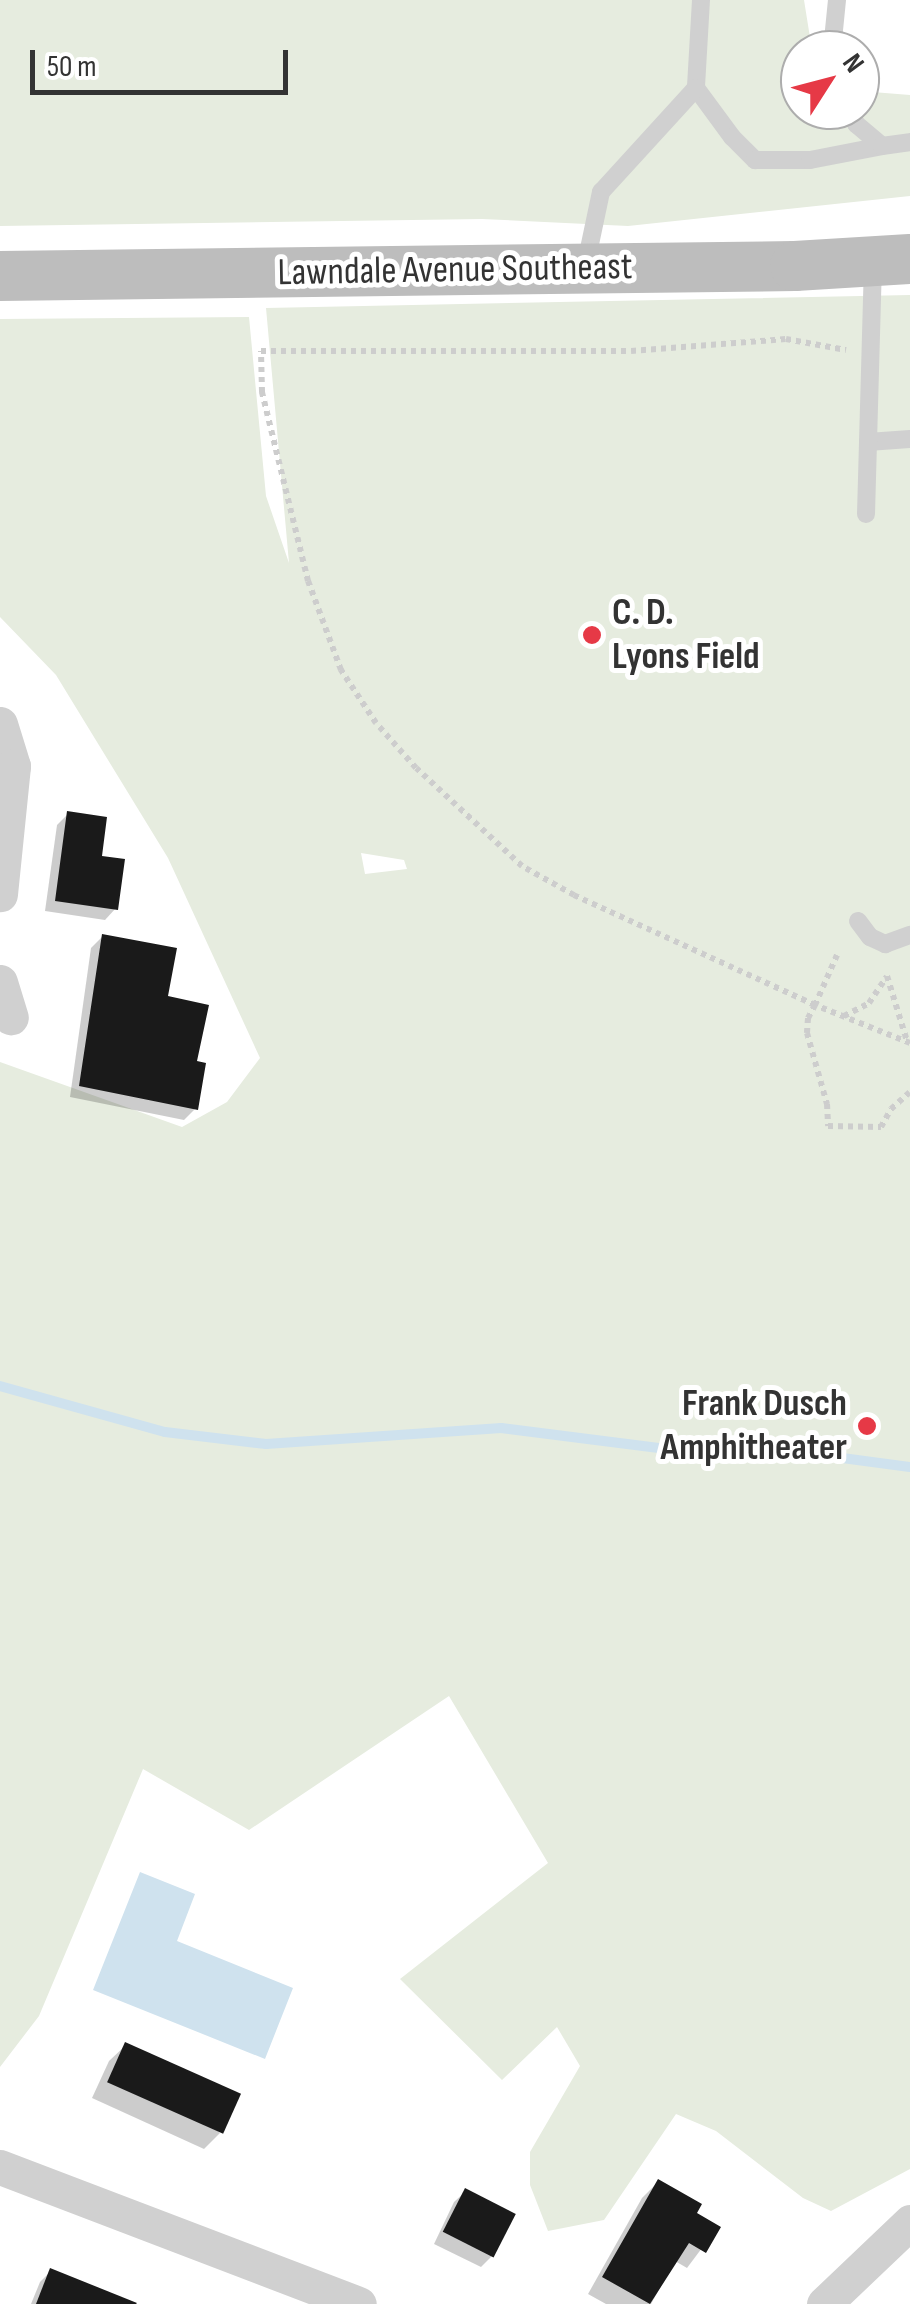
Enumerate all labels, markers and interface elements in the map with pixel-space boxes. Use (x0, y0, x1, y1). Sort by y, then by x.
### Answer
scale bar (35, 30, 292, 92)
north arrow (780, 30, 880, 130)
text: N (835, 47, 871, 79)
text: 50 m (47, 49, 96, 85)
street label: Lawndale Avenue Southeast (277, 244, 633, 296)
place label: C. D. Lyons Field (612, 590, 760, 679)
marker: C. D. Lyons Field (581, 624, 603, 646)
place label: Frank Dusch Amphitheater (661, 1381, 847, 1470)
marker: Frank Dusch Amphitheater (856, 1415, 878, 1437)

